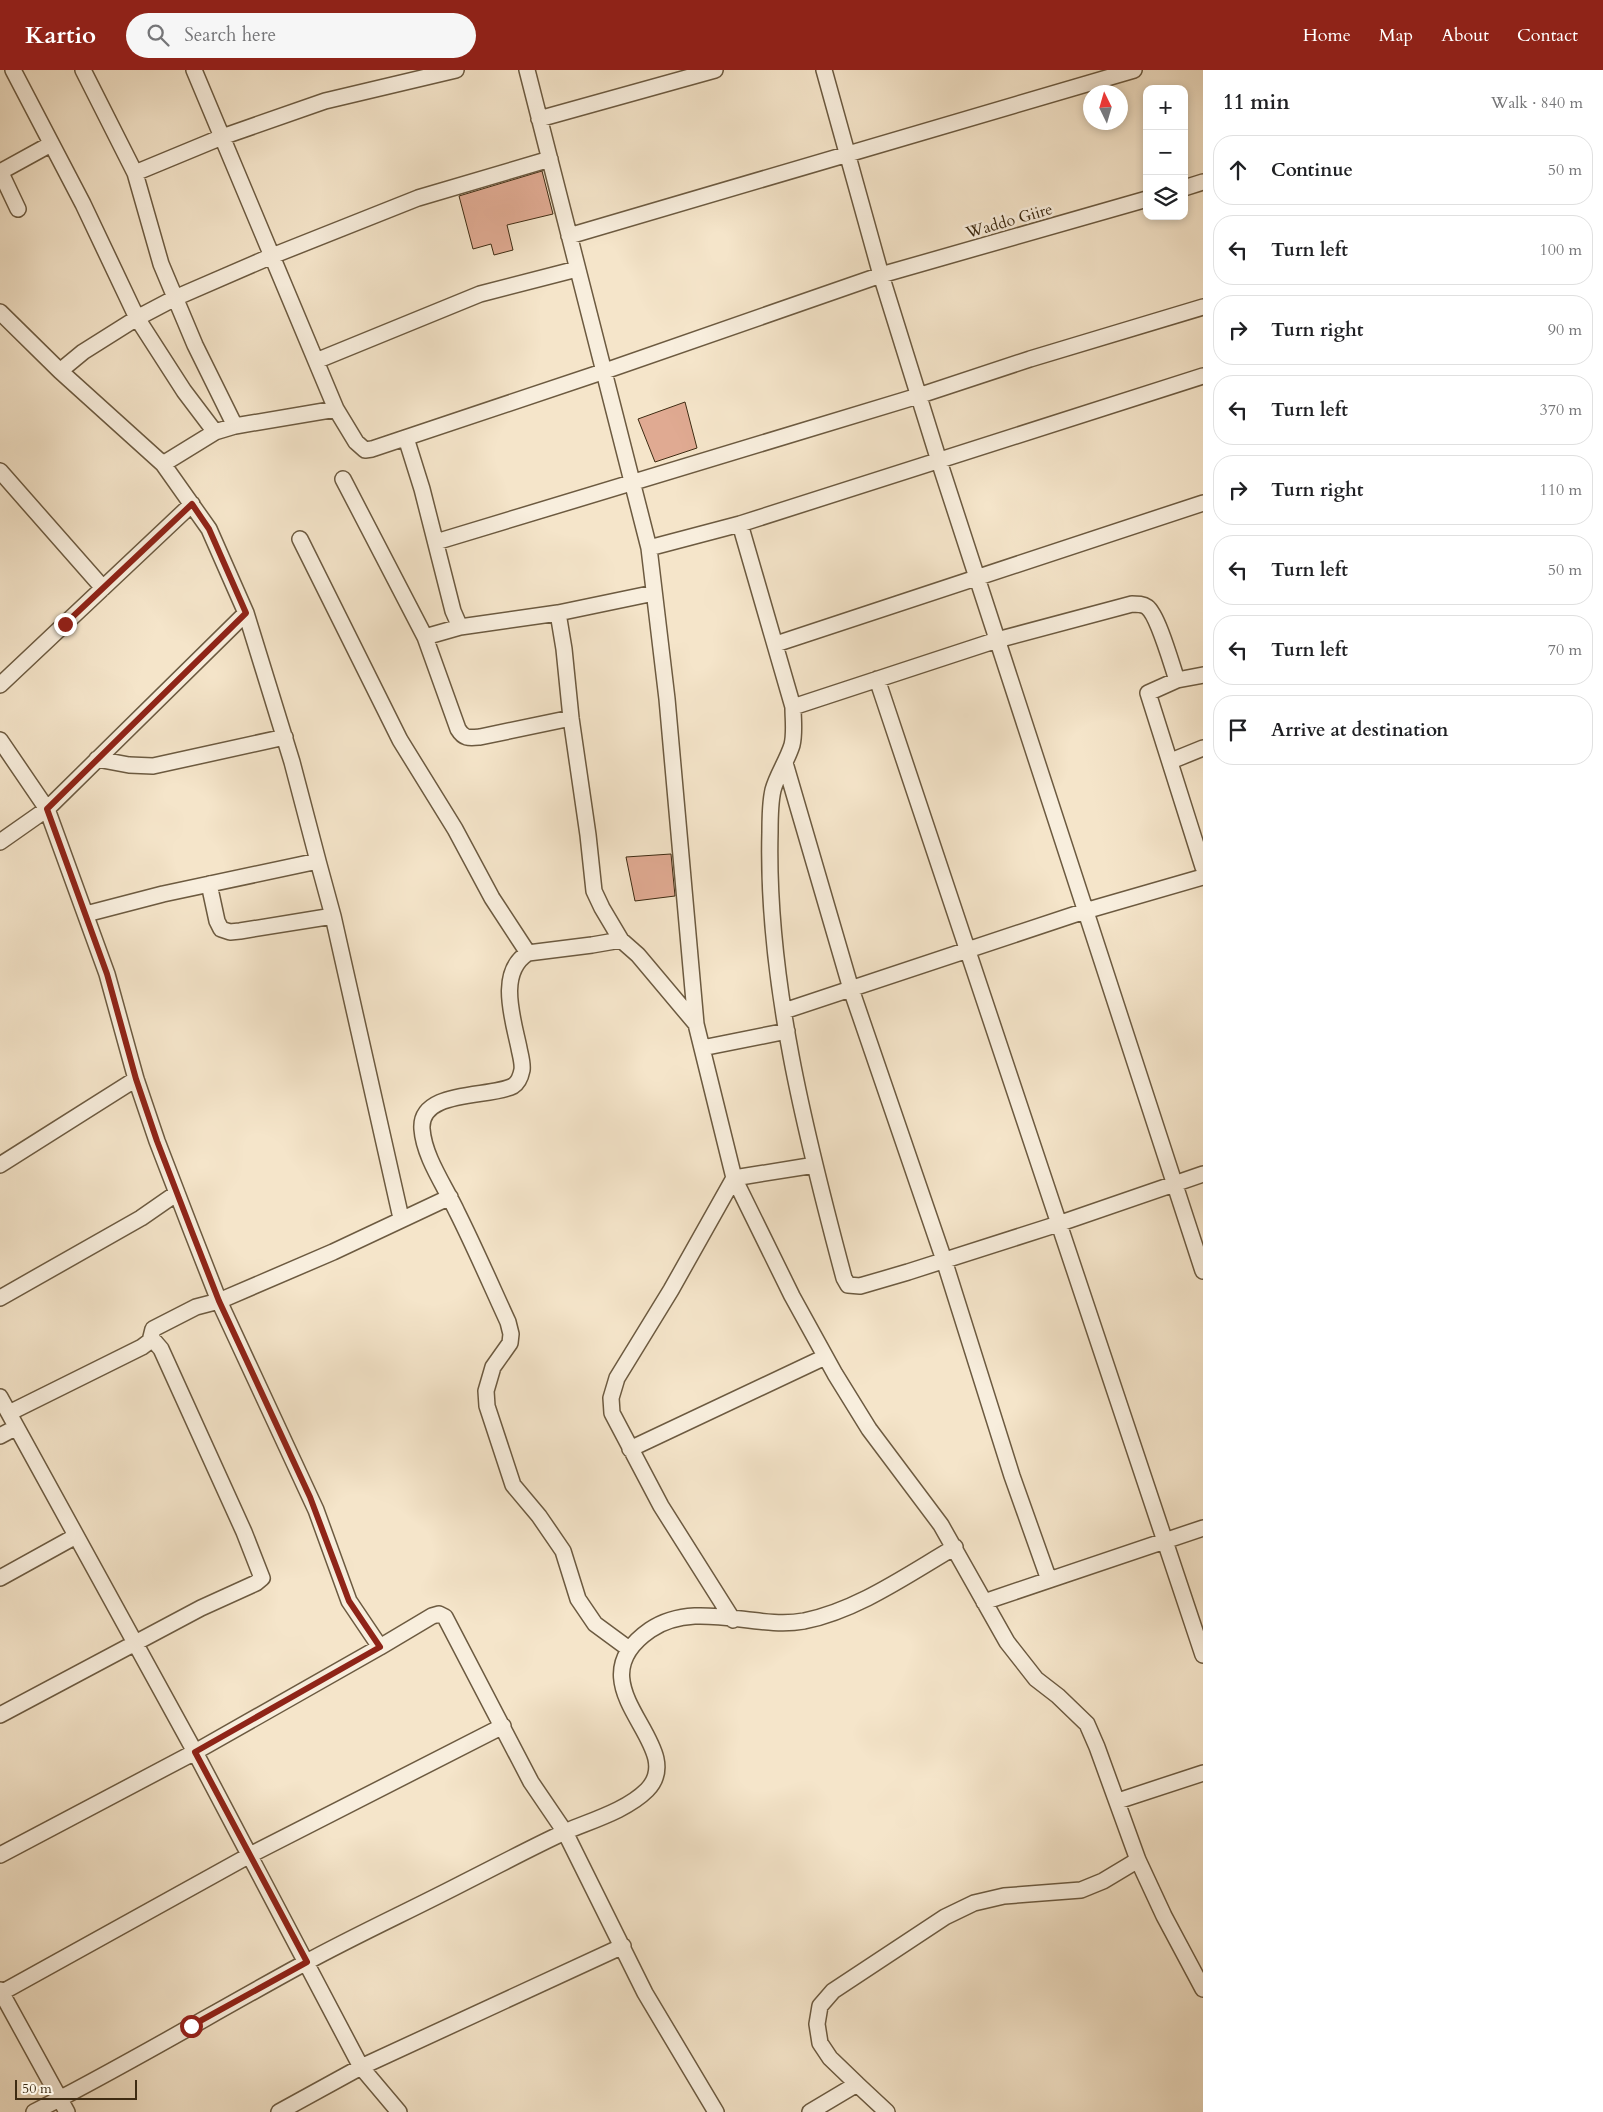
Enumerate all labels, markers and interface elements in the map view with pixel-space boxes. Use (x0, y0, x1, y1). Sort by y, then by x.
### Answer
search box (126, 13, 476, 58)
text: Kartio (25, 19, 96, 52)
icon: search (144, 21, 172, 49)
text: Search here (184, 22, 276, 48)
text: Home (1303, 23, 1351, 48)
text: Map (1379, 23, 1413, 48)
text: About (1441, 23, 1489, 48)
text: Contact (1517, 23, 1578, 48)
north arrow (1083, 85, 1128, 130)
map controls (1143, 85, 1188, 220)
button: + (1143, 85, 1188, 130)
text: 11 min (1223, 88, 1290, 117)
text: Walk · 840 m (1491, 92, 1583, 114)
button: − (1143, 130, 1188, 175)
icon: ahead (1224, 156, 1252, 184)
text: Continue (1271, 157, 1353, 183)
text: 50 m (1548, 159, 1582, 181)
button: layers (1143, 175, 1188, 220)
street label: Waddo Giire (962, 198, 1055, 244)
icon: left (1224, 236, 1252, 264)
text: Turn left (1271, 237, 1348, 263)
text: 100 m (1540, 239, 1582, 261)
icon: right (1224, 316, 1252, 344)
text: Turn right (1271, 317, 1363, 343)
text: 90 m (1548, 319, 1582, 341)
icon: left (1224, 396, 1252, 424)
text: Turn left (1271, 397, 1348, 423)
text: 370 m (1540, 399, 1582, 421)
icon: right (1224, 476, 1252, 504)
text: Turn right (1271, 477, 1363, 503)
text: 110 m (1540, 479, 1582, 501)
icon: left (1224, 556, 1252, 584)
text: Turn left (1271, 557, 1348, 583)
text: 50 m (1548, 559, 1582, 581)
route end (54, 613, 77, 636)
icon: left (1224, 636, 1252, 664)
text: Turn left (1271, 637, 1348, 663)
text: 70 m (1548, 639, 1582, 661)
icon: arrive (1224, 716, 1252, 744)
text: Arrive at destination (1271, 717, 1448, 743)
route start (180, 2015, 203, 2038)
scale bar (15, 2077, 138, 2100)
text: 50 m (22, 2079, 52, 2098)

